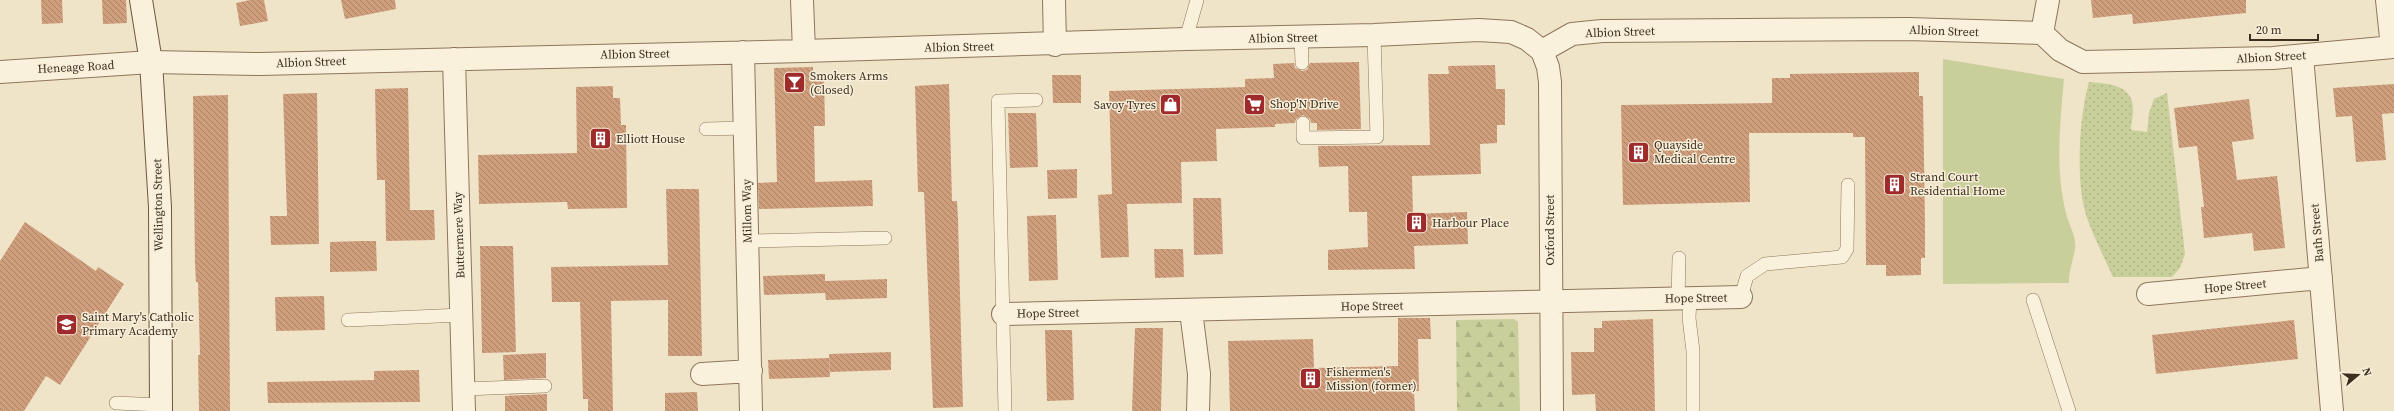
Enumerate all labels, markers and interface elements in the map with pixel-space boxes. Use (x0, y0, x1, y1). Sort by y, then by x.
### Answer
scale bar (2250, 16, 2318, 42)
street label: Albion Street (1909, 22, 1979, 40)
text: 20 m (2256, 22, 2282, 38)
street label: Albion Street (1585, 23, 1655, 41)
street label: Albion Street (1248, 29, 1318, 47)
street label: Albion Street (924, 38, 994, 56)
street label: Albion Street (600, 45, 670, 63)
street label: Albion Street (2236, 47, 2306, 67)
street label: Albion Street (276, 53, 346, 71)
street label: Heneage Road (37, 57, 115, 77)
place label: Smokers Arms (Closed) (810, 68, 888, 98)
bar icon: Smokers Arms (Closed) (781, 70, 807, 96)
supermarket icon: Shop'N Drive (1241, 91, 1267, 117)
shop icon: Savoy Tyres (1158, 92, 1184, 118)
place label: Shop'N Drive (1270, 96, 1339, 112)
place label: Savoy Tyres (1094, 97, 1156, 113)
building icon: Elliott House (588, 126, 614, 152)
place label: Elliott House (616, 131, 685, 147)
place label: Quayside Medical Centre (1654, 137, 1735, 167)
building icon: Quayside Medical Centre (1626, 139, 1652, 165)
street label: Wellington Street (149, 159, 167, 251)
place label: Strand Court Residential Home (1910, 169, 2005, 199)
building icon: Strand Court Residential Home (1881, 171, 1907, 197)
street label: Millom Way (738, 178, 756, 243)
street label: Buttermere Way (449, 191, 469, 279)
street label: Oxford Street (1542, 194, 1558, 266)
street label: Bath Street (2306, 203, 2328, 263)
building icon: Harbour Place (1404, 210, 1430, 236)
place label: Harbour Place (1432, 215, 1509, 231)
street label: Hope Street (2203, 275, 2267, 297)
street label: Hope Street (1665, 289, 1728, 307)
street label: Hope Street (1341, 297, 1404, 315)
street label: Hope Street (1017, 304, 1080, 322)
place label: Saint Mary's Catholic Primary Academy (82, 309, 194, 339)
school or university icon: Saint Mary's Catholic Primary Academy (54, 311, 80, 337)
north arrow (2338, 355, 2378, 395)
place label: Fishermen's Mission (former) (1326, 364, 1417, 394)
building icon: Fishermen's Mission (former) (1297, 366, 1323, 392)
text: N (2359, 366, 2375, 378)

